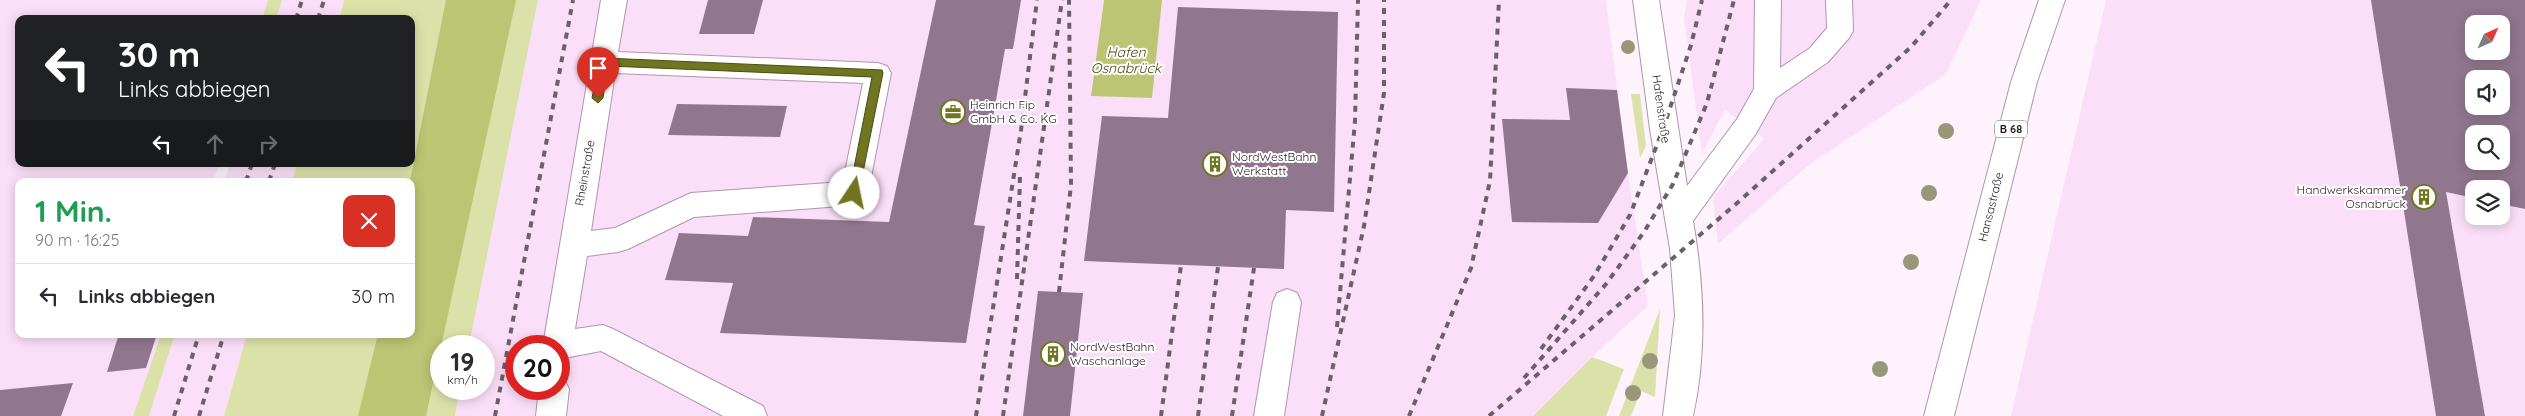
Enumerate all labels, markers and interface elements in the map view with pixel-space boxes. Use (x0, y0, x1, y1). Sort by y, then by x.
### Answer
north arrow (2465, 15, 2510, 60)
map controls (2465, 15, 2510, 225)
text: 30 m (118, 32, 200, 76)
icon: left (35, 35, 100, 100)
water label: Hafen Osnabrück (1091, 43, 1163, 77)
pin (577, 47, 619, 98)
icon: arrive (584, 54, 612, 82)
button: sound (2465, 70, 2510, 115)
street label: Hafenstraße (1649, 74, 1674, 144)
text: Links abbiegen (118, 75, 271, 103)
place label: Heinrich Fip GmbH & Co. KG (970, 97, 1057, 126)
office icon: Heinrich Fip GmbH & Co. KG (940, 99, 966, 125)
road number: B 68 (1995, 120, 2027, 138)
button: search (2465, 125, 2510, 170)
icon: left (148, 130, 176, 158)
icon: ahead (201, 130, 229, 158)
icon: right (254, 130, 282, 158)
street label: Rheinstraße (571, 139, 598, 207)
place label: NordWestBahn Werkstatt (1232, 149, 1316, 178)
building icon: NordWestBahn Werkstatt (1202, 151, 1228, 177)
position arrow (827, 166, 879, 218)
street label: Hansastraße (1975, 170, 2006, 243)
button: layers (2465, 180, 2510, 225)
place label: Handwerkskammer Osnabrück (2297, 182, 2406, 211)
building icon: Handwerkskammer Osnabrück (2411, 184, 2437, 210)
text: 1 Min. (35, 192, 112, 230)
button: close (343, 195, 395, 247)
text: 90 m · 16:25 (35, 230, 119, 250)
icon: left (35, 282, 63, 310)
text: Links abbiegen (78, 284, 215, 308)
text: 30 m (351, 284, 395, 308)
speed limit sign: 20 (505, 335, 570, 400)
place label: NordWestBahn Waschanlage (1070, 339, 1154, 368)
building icon: NordWestBahn Waschanlage (1040, 341, 1066, 367)
text: 19 (451, 346, 474, 377)
text: km/h (447, 372, 478, 387)

